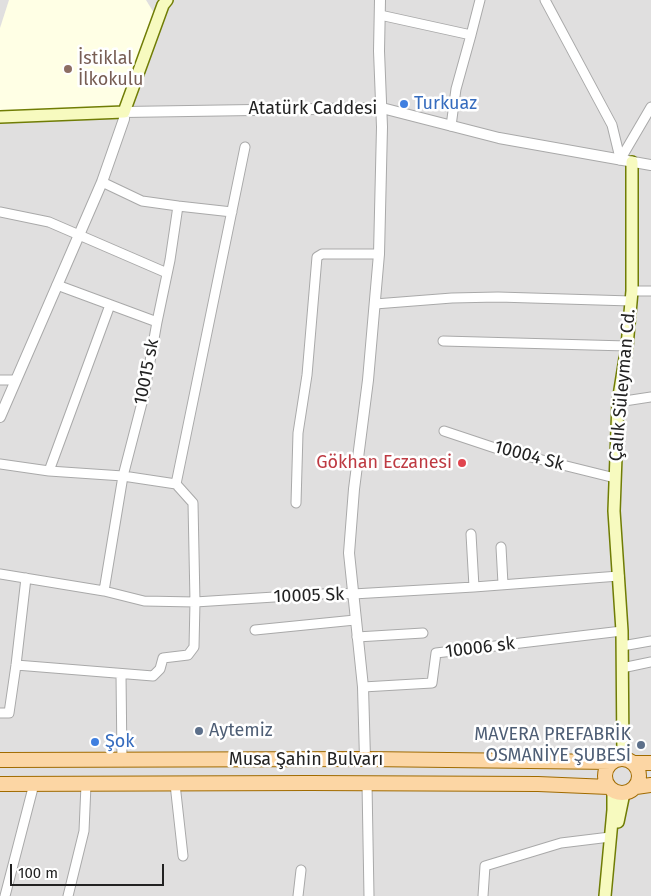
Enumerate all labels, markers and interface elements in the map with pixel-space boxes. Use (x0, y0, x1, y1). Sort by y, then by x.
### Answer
place label: İstiklal İlkokulu (78, 48, 143, 90)
marker: İstiklal İlkokulu (62, 63, 74, 75)
place label: Turkuaz (414, 93, 477, 115)
street label: Atatürk Caddesi (249, 98, 377, 120)
marker: Turkuaz (398, 98, 410, 110)
street label: Çalık Süleyman Cd. (606, 308, 640, 462)
street label: 10015 sk (130, 337, 164, 407)
street label: 10004 Sk (492, 436, 566, 476)
place label: Gökhan Eczanesi (316, 452, 452, 474)
marker: Gökhan Eczanesi (456, 457, 468, 469)
street label: 10005 Sk (273, 584, 345, 608)
street label: 10006 sk (444, 633, 516, 663)
place label: Aytemiz (209, 720, 273, 742)
place label: MAVERA PREFABRİK OSMANİYE ŞUBESİ (474, 724, 631, 766)
marker: Aytemiz (193, 725, 205, 737)
place label: Şok (105, 731, 135, 753)
marker: Şok (89, 736, 101, 748)
marker: MAVERA PREFABRİK OSMANİYE ŞUBESİ (635, 739, 647, 751)
street label: Musa Şahin Bulvarı (229, 749, 383, 771)
scale bar (12, 854, 166, 886)
text: 100 m (18, 864, 58, 882)

